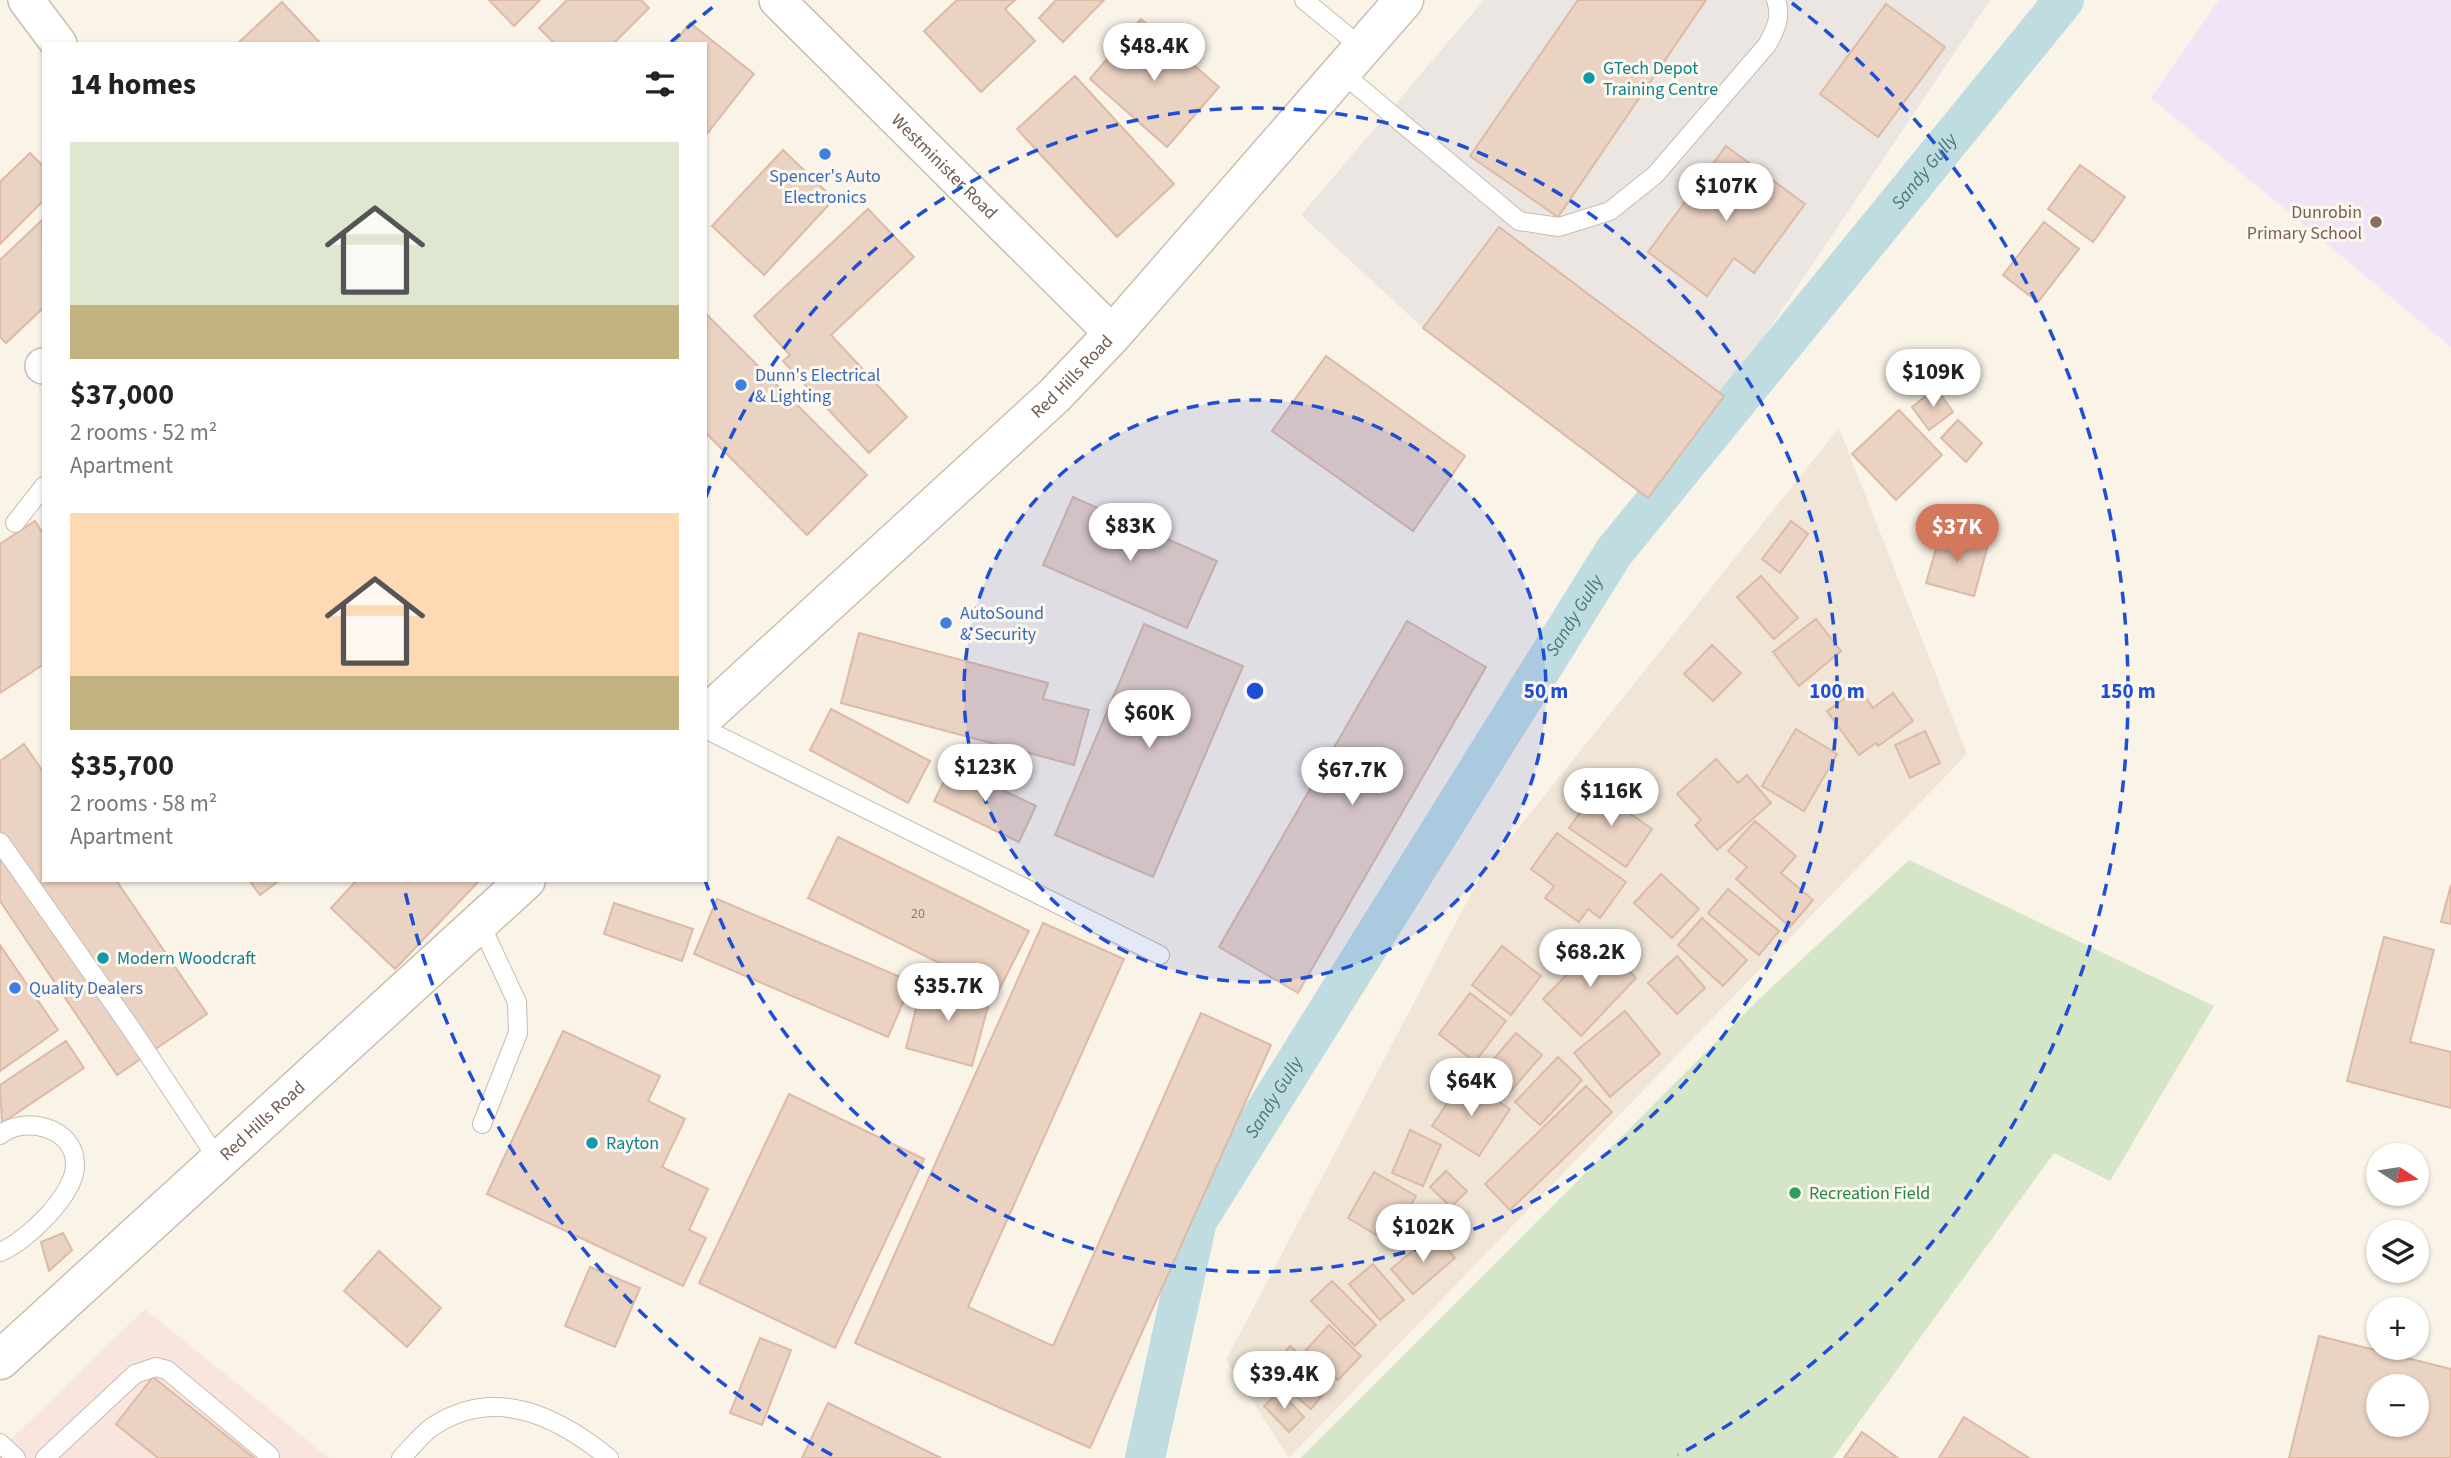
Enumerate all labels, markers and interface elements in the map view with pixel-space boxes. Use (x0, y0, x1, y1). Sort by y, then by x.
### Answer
pin: $48.4K (1097, 24, 1211, 83)
text: $48.4K (1119, 29, 1189, 62)
place label: GTech Depot Training Centre (1603, 56, 1718, 102)
text: 14 homes (70, 63, 196, 106)
icon: filters (641, 65, 679, 103)
marker: GTech Depot Training Centre (1581, 70, 1597, 86)
street label: Westminister Road (886, 108, 1003, 225)
water label: Sandy Gully (1885, 126, 1965, 215)
marker: Spencer's Auto Electronics (817, 146, 833, 162)
place label: Spencer's Auto Electronics (769, 164, 881, 210)
pin: $107K (1677, 164, 1775, 223)
text: $107K (1695, 169, 1757, 202)
icon: home (312, 187, 438, 313)
place label: Dunrobin Primary School (2247, 200, 2362, 246)
marker: Dunrobin Primary School (2368, 214, 2384, 230)
street label: Red Hills Road (1025, 329, 1118, 424)
pin: $109K (1884, 350, 1982, 409)
text: $109K (1902, 355, 1964, 388)
place label: Dunn's Electrical & Lighting (755, 363, 880, 409)
text: $37,000 (70, 373, 174, 416)
marker: Dunn's Electrical & Lighting (733, 377, 749, 393)
text: 2 rooms · 52 m² (70, 416, 217, 449)
text: Apartment (70, 449, 173, 482)
pin: $83K (1089, 504, 1171, 563)
pin: $37K (1916, 504, 1998, 564)
text: $83K (1105, 509, 1155, 542)
text: $37K (1932, 510, 1982, 543)
icon: home (312, 558, 438, 684)
water label: Sandy Gully (1539, 568, 1611, 662)
place label: AutoSound & Security (960, 601, 1044, 647)
marker: AutoSound & Security (938, 615, 954, 631)
text: 50 m (1524, 676, 1568, 706)
text: 100 m (1809, 676, 1865, 706)
text: 150 m (2100, 676, 2156, 706)
centre of rings (1243, 679, 1267, 703)
pin: $60K (1108, 690, 1190, 750)
text: $60K (1124, 696, 1174, 729)
text: $35,700 (70, 744, 174, 787)
pin: $123K (936, 744, 1034, 804)
pin: $67.7K (1295, 748, 1409, 807)
text: $123K (954, 750, 1016, 783)
text: $67.7K (1317, 753, 1387, 786)
pin: $116K (1562, 768, 1660, 828)
text: $116K (1580, 774, 1642, 807)
text: 2 rooms · 58 m² (70, 787, 217, 820)
text: Apartment (70, 820, 173, 853)
house number: 20 (911, 904, 925, 924)
pin: $68.2K (1533, 930, 1647, 989)
text: $68.2K (1555, 935, 1625, 968)
place label: Modern Woodcraft (117, 946, 256, 971)
marker: Modern Woodcraft (95, 950, 111, 966)
pin: $35.7K (891, 964, 1005, 1023)
text: $35.7K (913, 969, 983, 1002)
place label: Quality Dealers (29, 976, 143, 1001)
marker: Quality Dealers (7, 980, 23, 996)
water label: Sandy Gully (1238, 1050, 1310, 1144)
pin: $64K (1430, 1058, 1512, 1118)
text: $64K (1446, 1064, 1496, 1097)
street label: Red Hills Road (214, 1075, 310, 1166)
place label: Rayton (606, 1131, 659, 1156)
marker: Rayton (584, 1135, 600, 1151)
north arrow (2366, 1143, 2429, 1206)
map controls (2366, 1143, 2429, 1437)
place label: Recreation Field (1809, 1181, 1930, 1206)
marker: Recreation Field (1787, 1185, 1803, 1201)
pin: $102K (1374, 1204, 1472, 1264)
text: $102K (1392, 1210, 1454, 1243)
button: layers (2366, 1220, 2429, 1283)
button: + (2366, 1297, 2429, 1360)
pin: $39.4K (1227, 1352, 1341, 1411)
text: $39.4K (1249, 1357, 1319, 1390)
button: − (2366, 1374, 2429, 1437)

